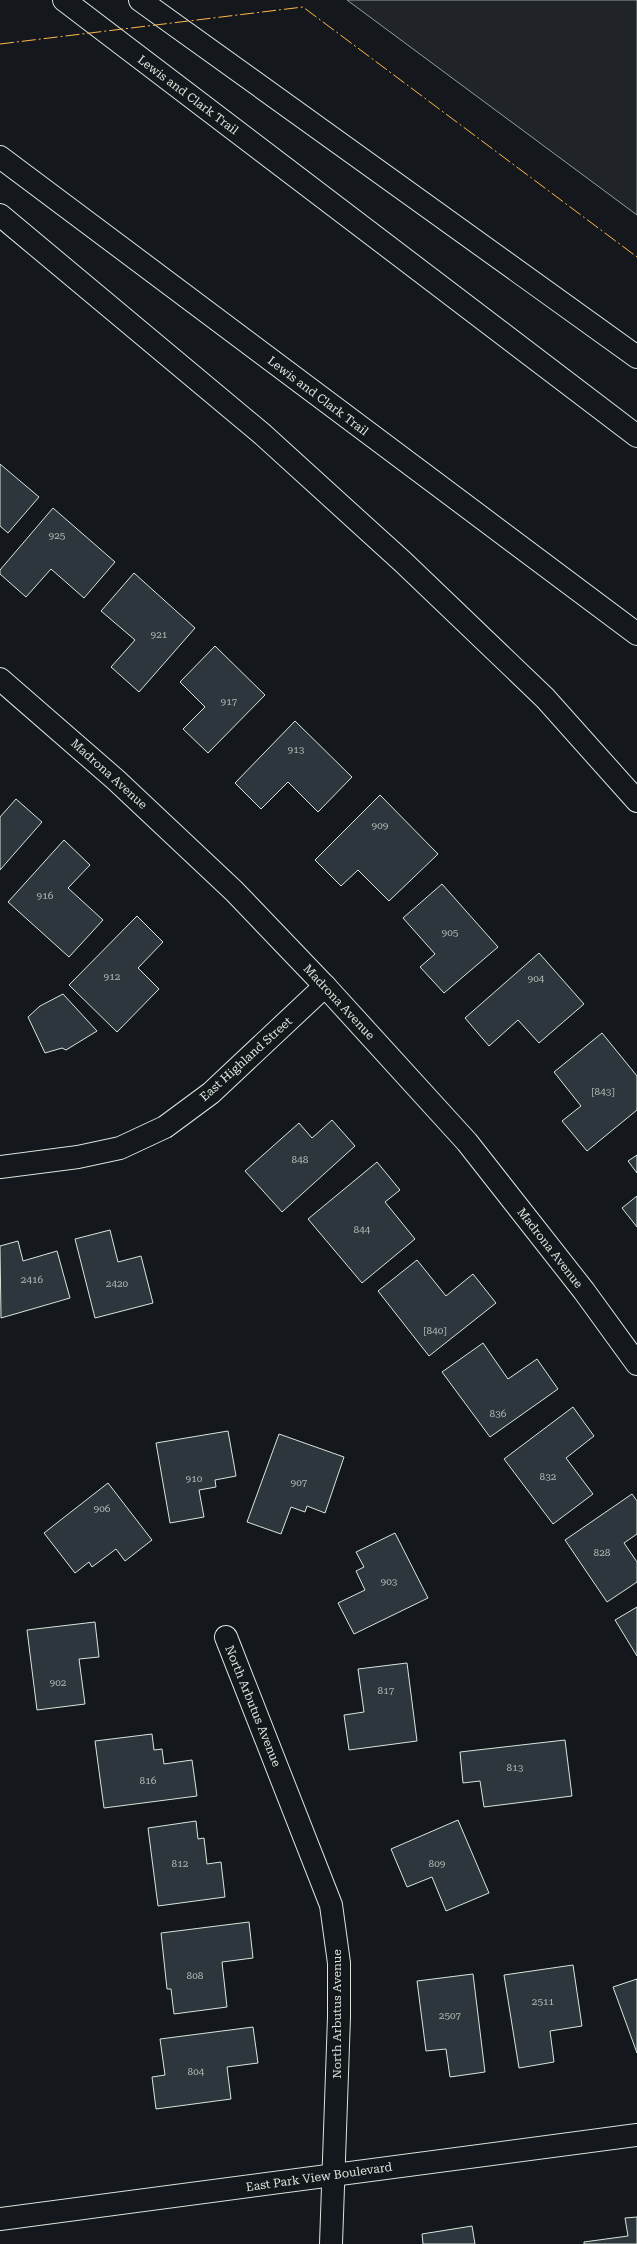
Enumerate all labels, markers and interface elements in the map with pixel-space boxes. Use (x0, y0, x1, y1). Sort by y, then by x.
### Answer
street label: Lewis and Clark Trail (135, 53, 241, 138)
street label: Lewis and Clark Trail (265, 354, 371, 439)
house number: 925 (49, 530, 66, 541)
house number: 921 (151, 629, 168, 640)
house number: 917 (221, 696, 238, 707)
street label: Madrona Avenue (68, 736, 150, 812)
house number: 913 (288, 744, 305, 755)
house number: 909 (372, 820, 389, 831)
house number: 916 (37, 890, 54, 901)
house number: 905 (442, 927, 459, 938)
street label: Madrona Avenue (301, 961, 378, 1043)
house number: 912 (104, 971, 121, 982)
house number: 904 (528, 973, 545, 984)
street label: East Highland Street (197, 1014, 295, 1104)
house number: [843] (591, 1086, 615, 1097)
house number: 848 (292, 1154, 309, 1165)
street label: Madrona Avenue (514, 1205, 586, 1291)
house number: 844 (354, 1224, 371, 1235)
house number: 2416 (21, 1274, 44, 1285)
house number: 2420 (106, 1278, 129, 1289)
house number: [840] (423, 1325, 447, 1336)
house number: 836 (490, 1408, 507, 1419)
house number: 832 (540, 1471, 557, 1482)
house number: 910 (186, 1473, 203, 1484)
house number: 907 (291, 1477, 308, 1488)
house number: 906 (94, 1503, 111, 1514)
house number: 828 (594, 1547, 611, 1558)
house number: 903 (381, 1576, 398, 1587)
street label: North Arbutus Avenue (222, 1643, 284, 1769)
house number: 902 (50, 1677, 67, 1688)
house number: 817 (378, 1685, 395, 1696)
house number: 813 (507, 1762, 524, 1773)
house number: 816 (140, 1775, 157, 1786)
house number: 812 (172, 1858, 189, 1869)
house number: 809 (429, 1858, 446, 1869)
street label: North Arbutus Avenue (330, 1949, 344, 2079)
house number: 808 (187, 1970, 204, 1981)
house number: 2511 (532, 1996, 555, 2007)
house number: 2507 (439, 2010, 462, 2021)
house number: 804 (188, 2066, 205, 2077)
street label: East Park View Boulevard (245, 2160, 393, 2194)

